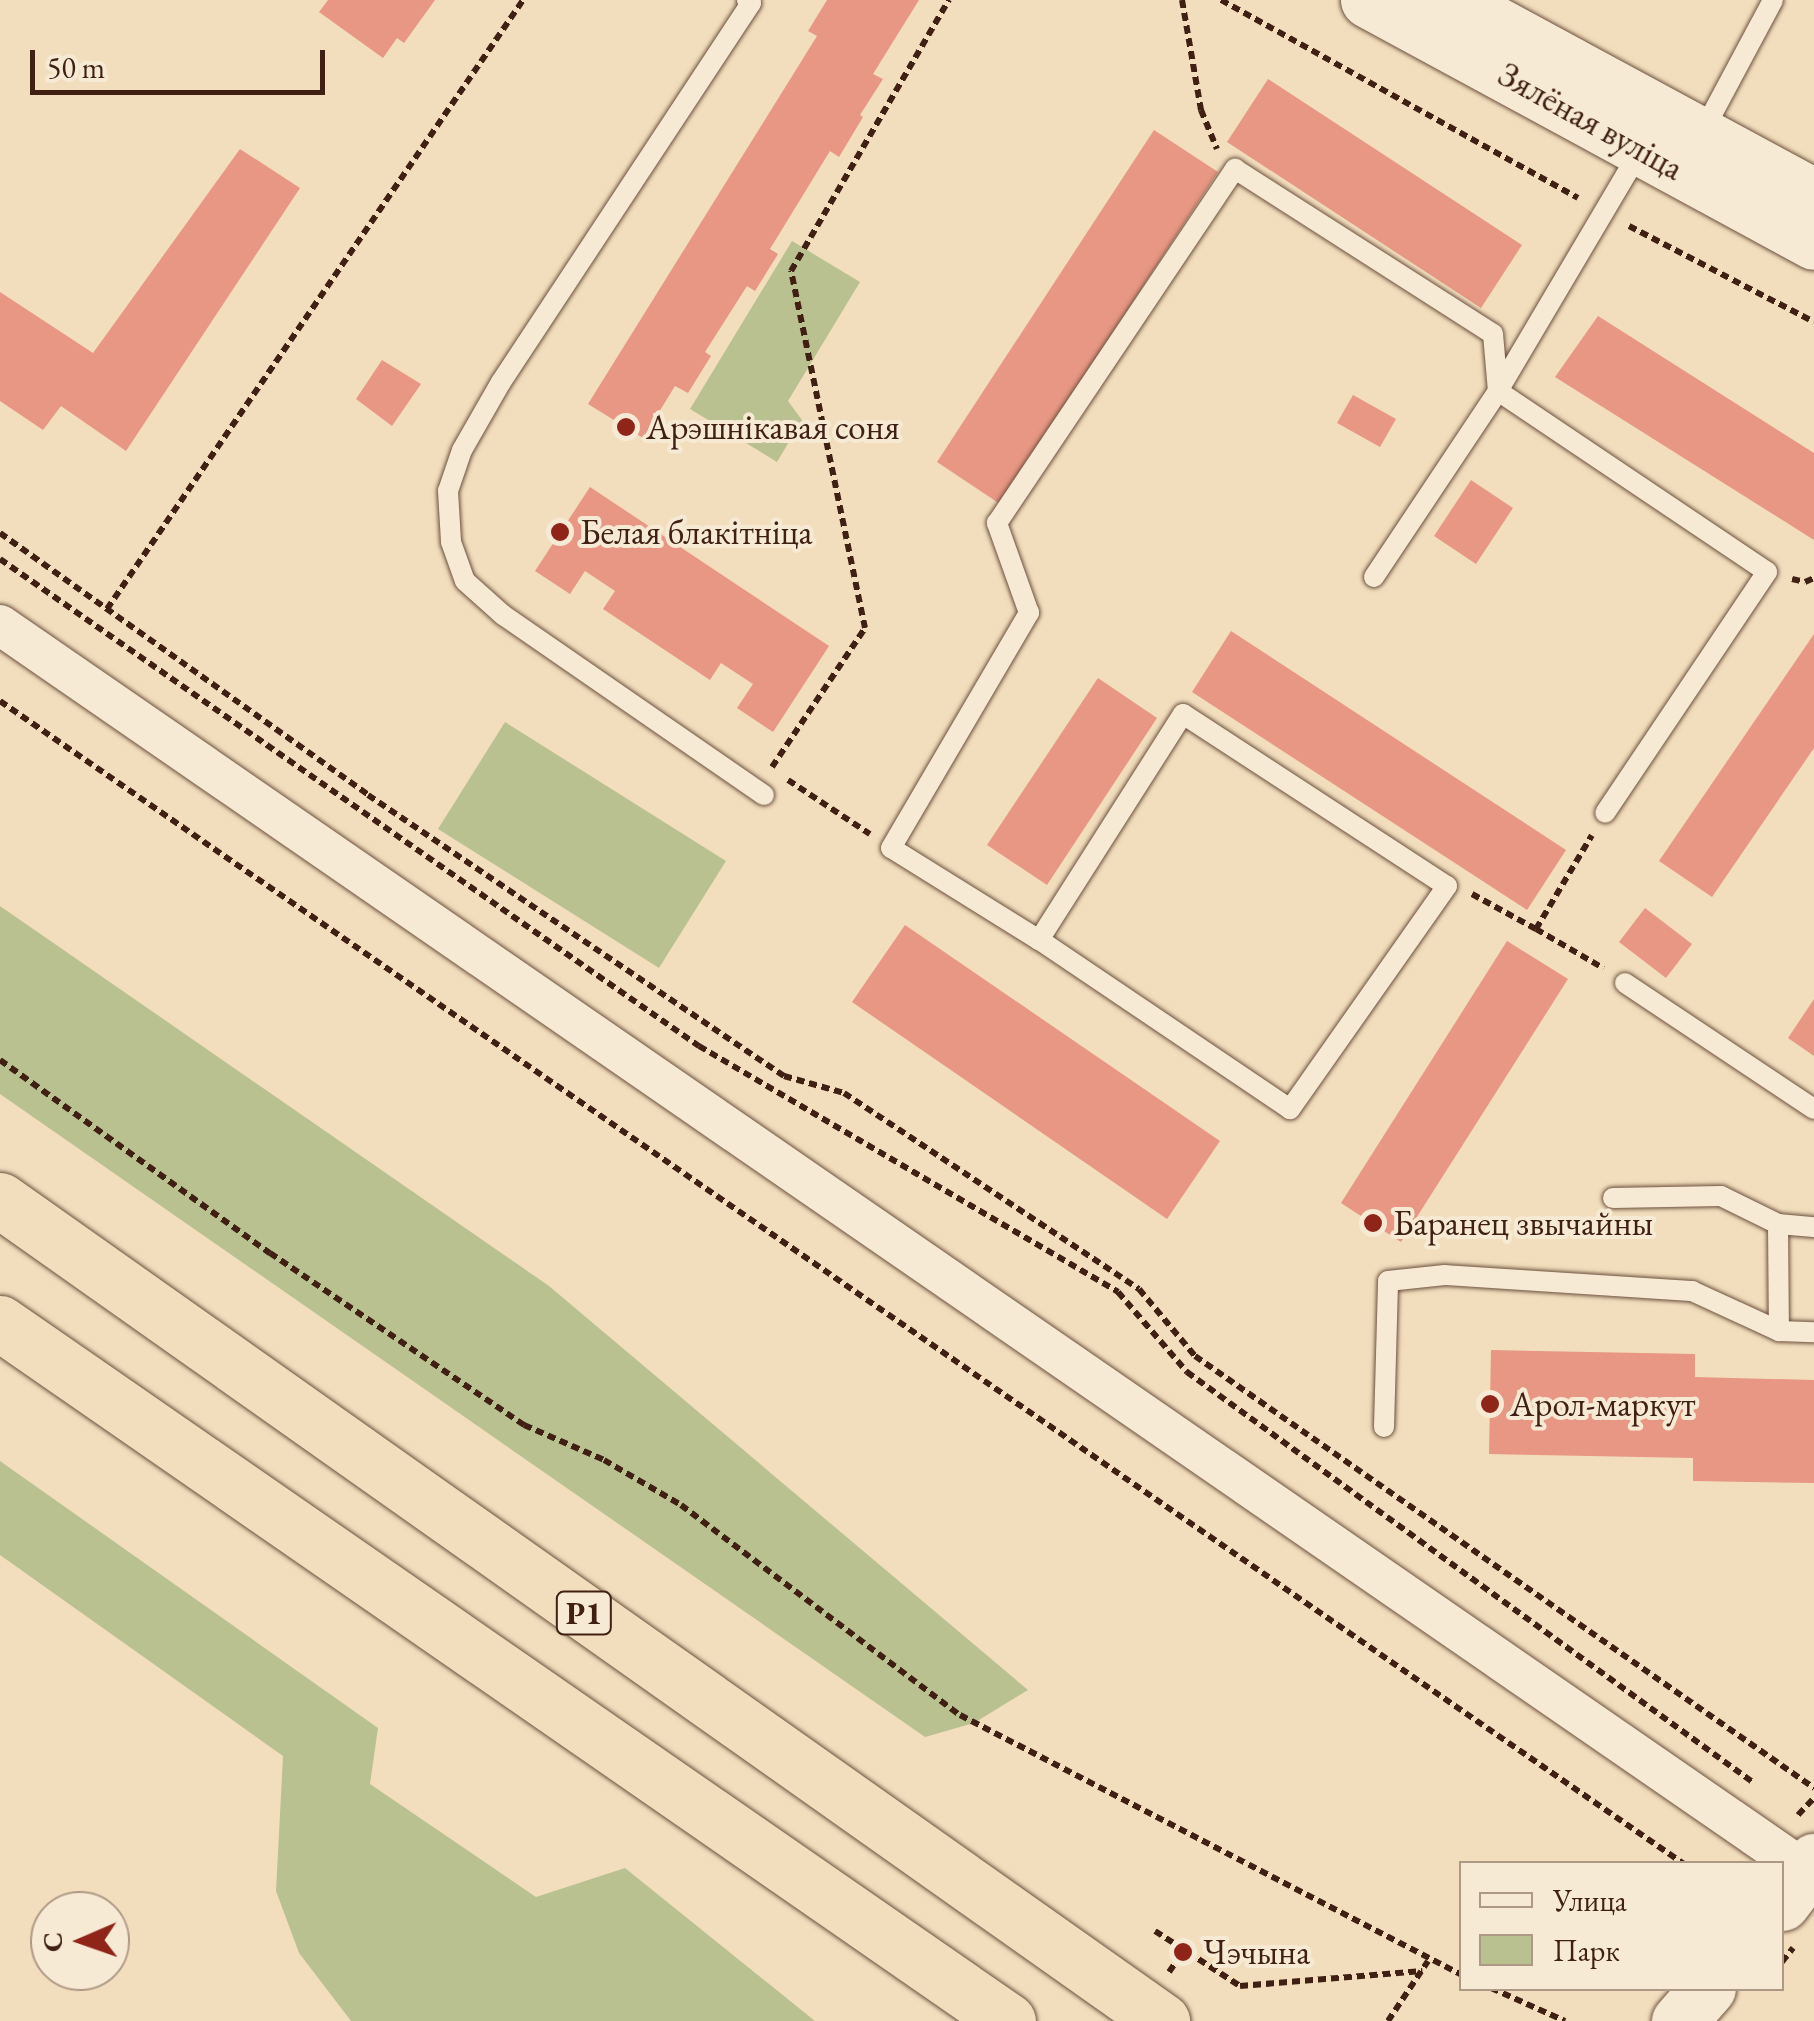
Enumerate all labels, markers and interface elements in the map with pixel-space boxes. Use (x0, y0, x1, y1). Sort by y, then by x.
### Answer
scale bar (35, 30, 330, 92)
text: 50 m (47, 48, 105, 87)
street label: Зялёная вуліца (1491, 53, 1691, 189)
place label: Арэшнікавая соня (646, 406, 900, 448)
marker: Арэшнікавая соня (615, 416, 637, 438)
place label: Белая блакітніца (580, 511, 813, 553)
marker: Белая блакітніца (549, 521, 571, 543)
place label: Баранец звычайны (1393, 1202, 1653, 1244)
marker: Баранец звычайны (1362, 1212, 1384, 1234)
place label: Арол-маркут (1510, 1383, 1696, 1425)
marker: Арол-маркут (1479, 1393, 1501, 1415)
road number: Р1 (554, 1586, 614, 1640)
legend (1459, 1861, 1784, 1991)
text: Улица (1553, 1881, 1627, 1920)
north arrow (30, 1891, 130, 1991)
text: С (34, 1931, 70, 1953)
place label: Чэчына (1203, 1931, 1310, 1973)
text: Парк (1553, 1931, 1620, 1970)
marker: Чэчына (1172, 1941, 1194, 1963)

